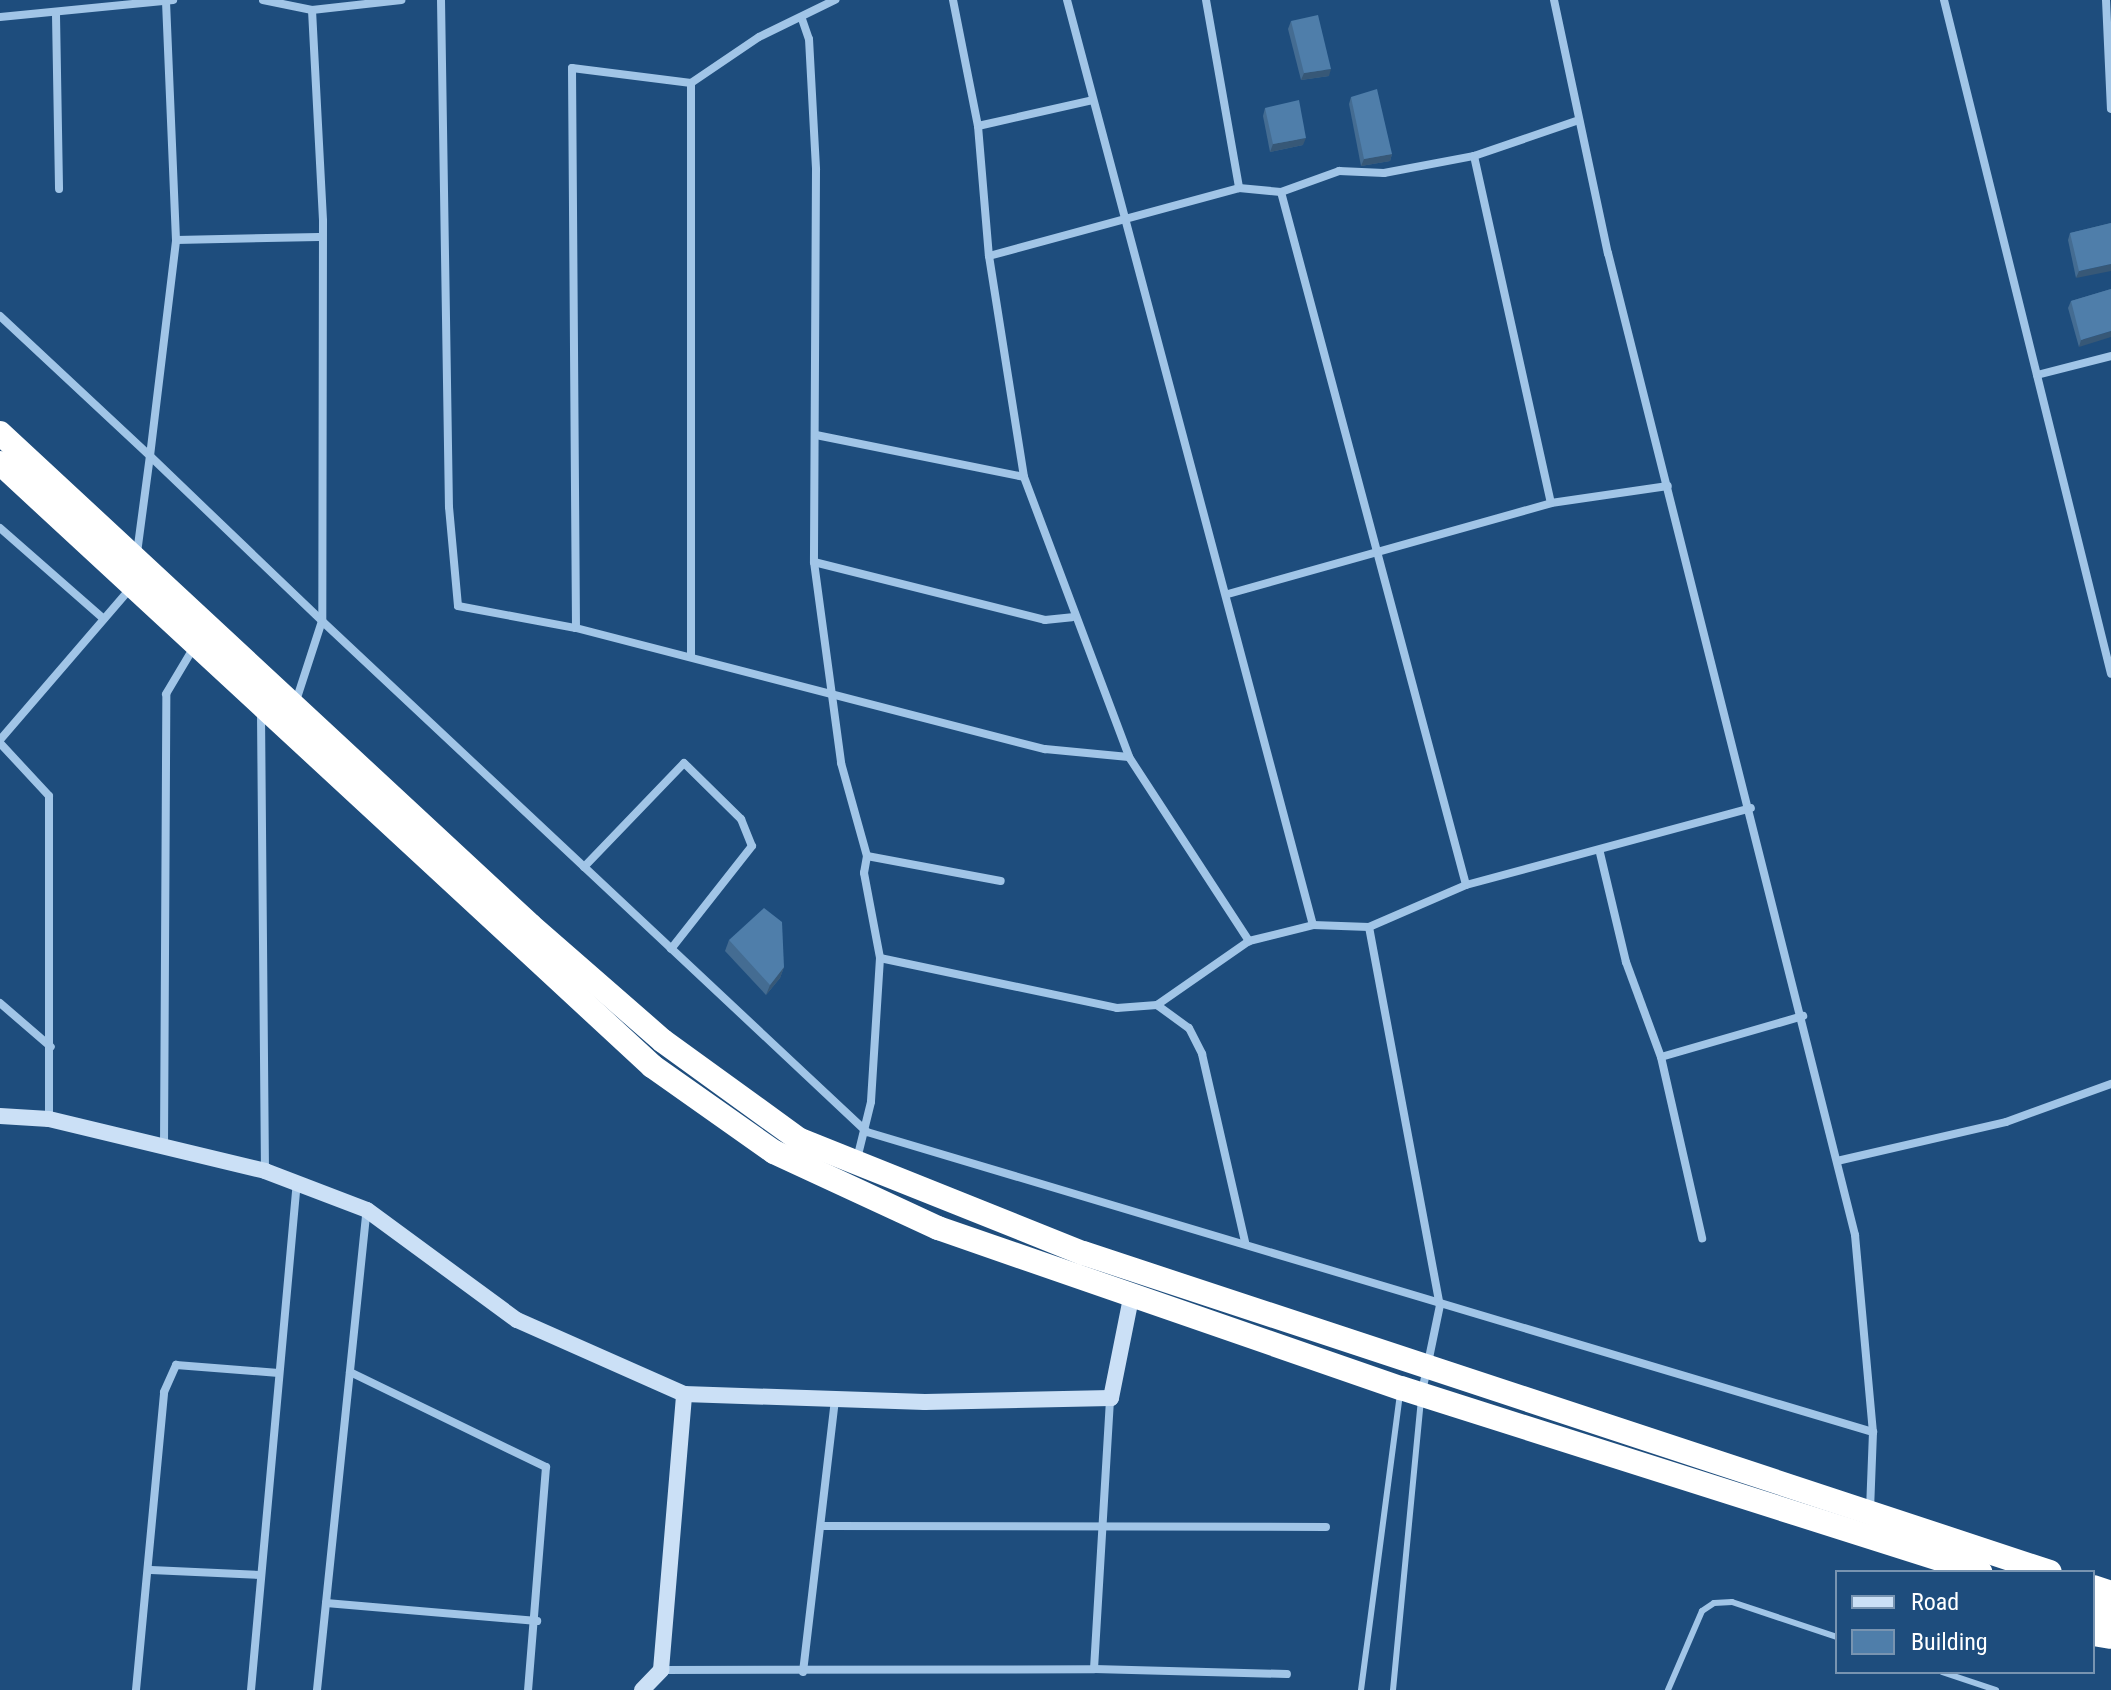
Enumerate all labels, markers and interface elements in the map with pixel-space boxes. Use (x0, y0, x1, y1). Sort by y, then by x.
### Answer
legend (1835, 1570, 2095, 1674)
text: Road (1911, 1588, 1959, 1616)
text: Building (1911, 1628, 1988, 1656)

